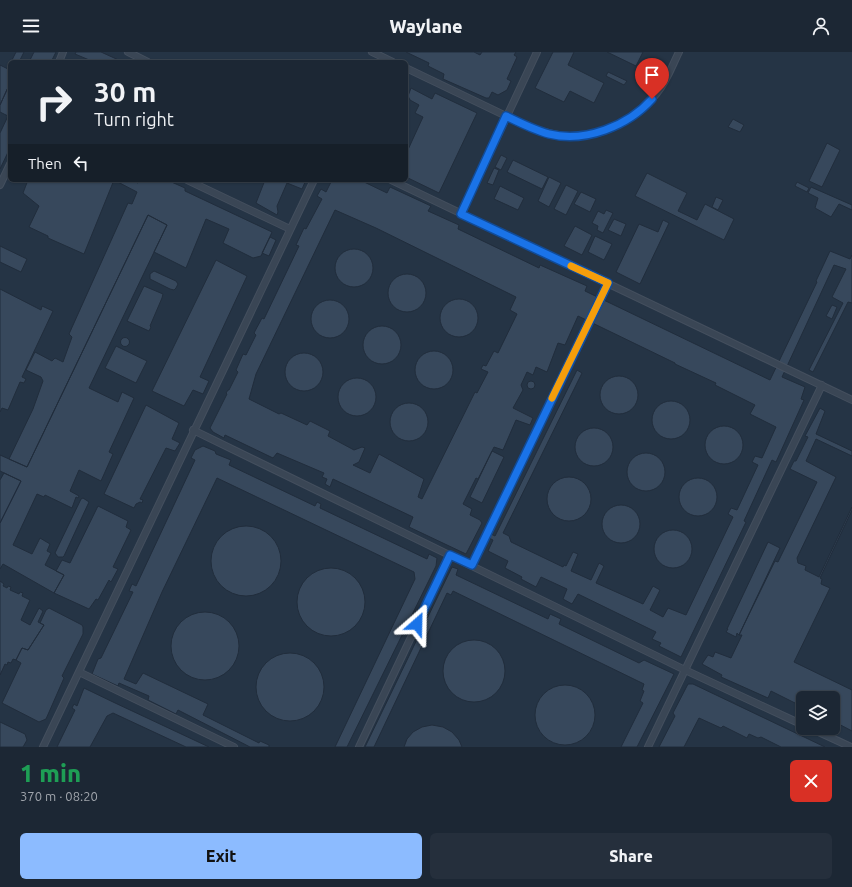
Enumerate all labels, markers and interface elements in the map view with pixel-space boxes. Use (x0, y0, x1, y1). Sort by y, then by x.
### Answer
icon: menu (20, 15, 42, 37)
icon: person (810, 15, 832, 37)
text: Waylane (389, 16, 463, 36)
pin (635, 58, 669, 99)
icon: arrive (641, 64, 663, 86)
icon: right (28, 76, 80, 128)
text: 30 m (94, 76, 156, 107)
text: Turn right (94, 109, 174, 129)
icon: left (70, 152, 92, 174)
text: Then (28, 155, 62, 172)
position arrow (396, 603, 438, 645)
map controls (796, 691, 840, 735)
button: layers (796, 691, 840, 735)
text: 1 min (20, 760, 81, 787)
button: close (790, 760, 832, 802)
text: 370 m · 08:20 (20, 789, 98, 803)
button: Exit (20, 833, 422, 879)
button: Share (430, 833, 832, 879)

